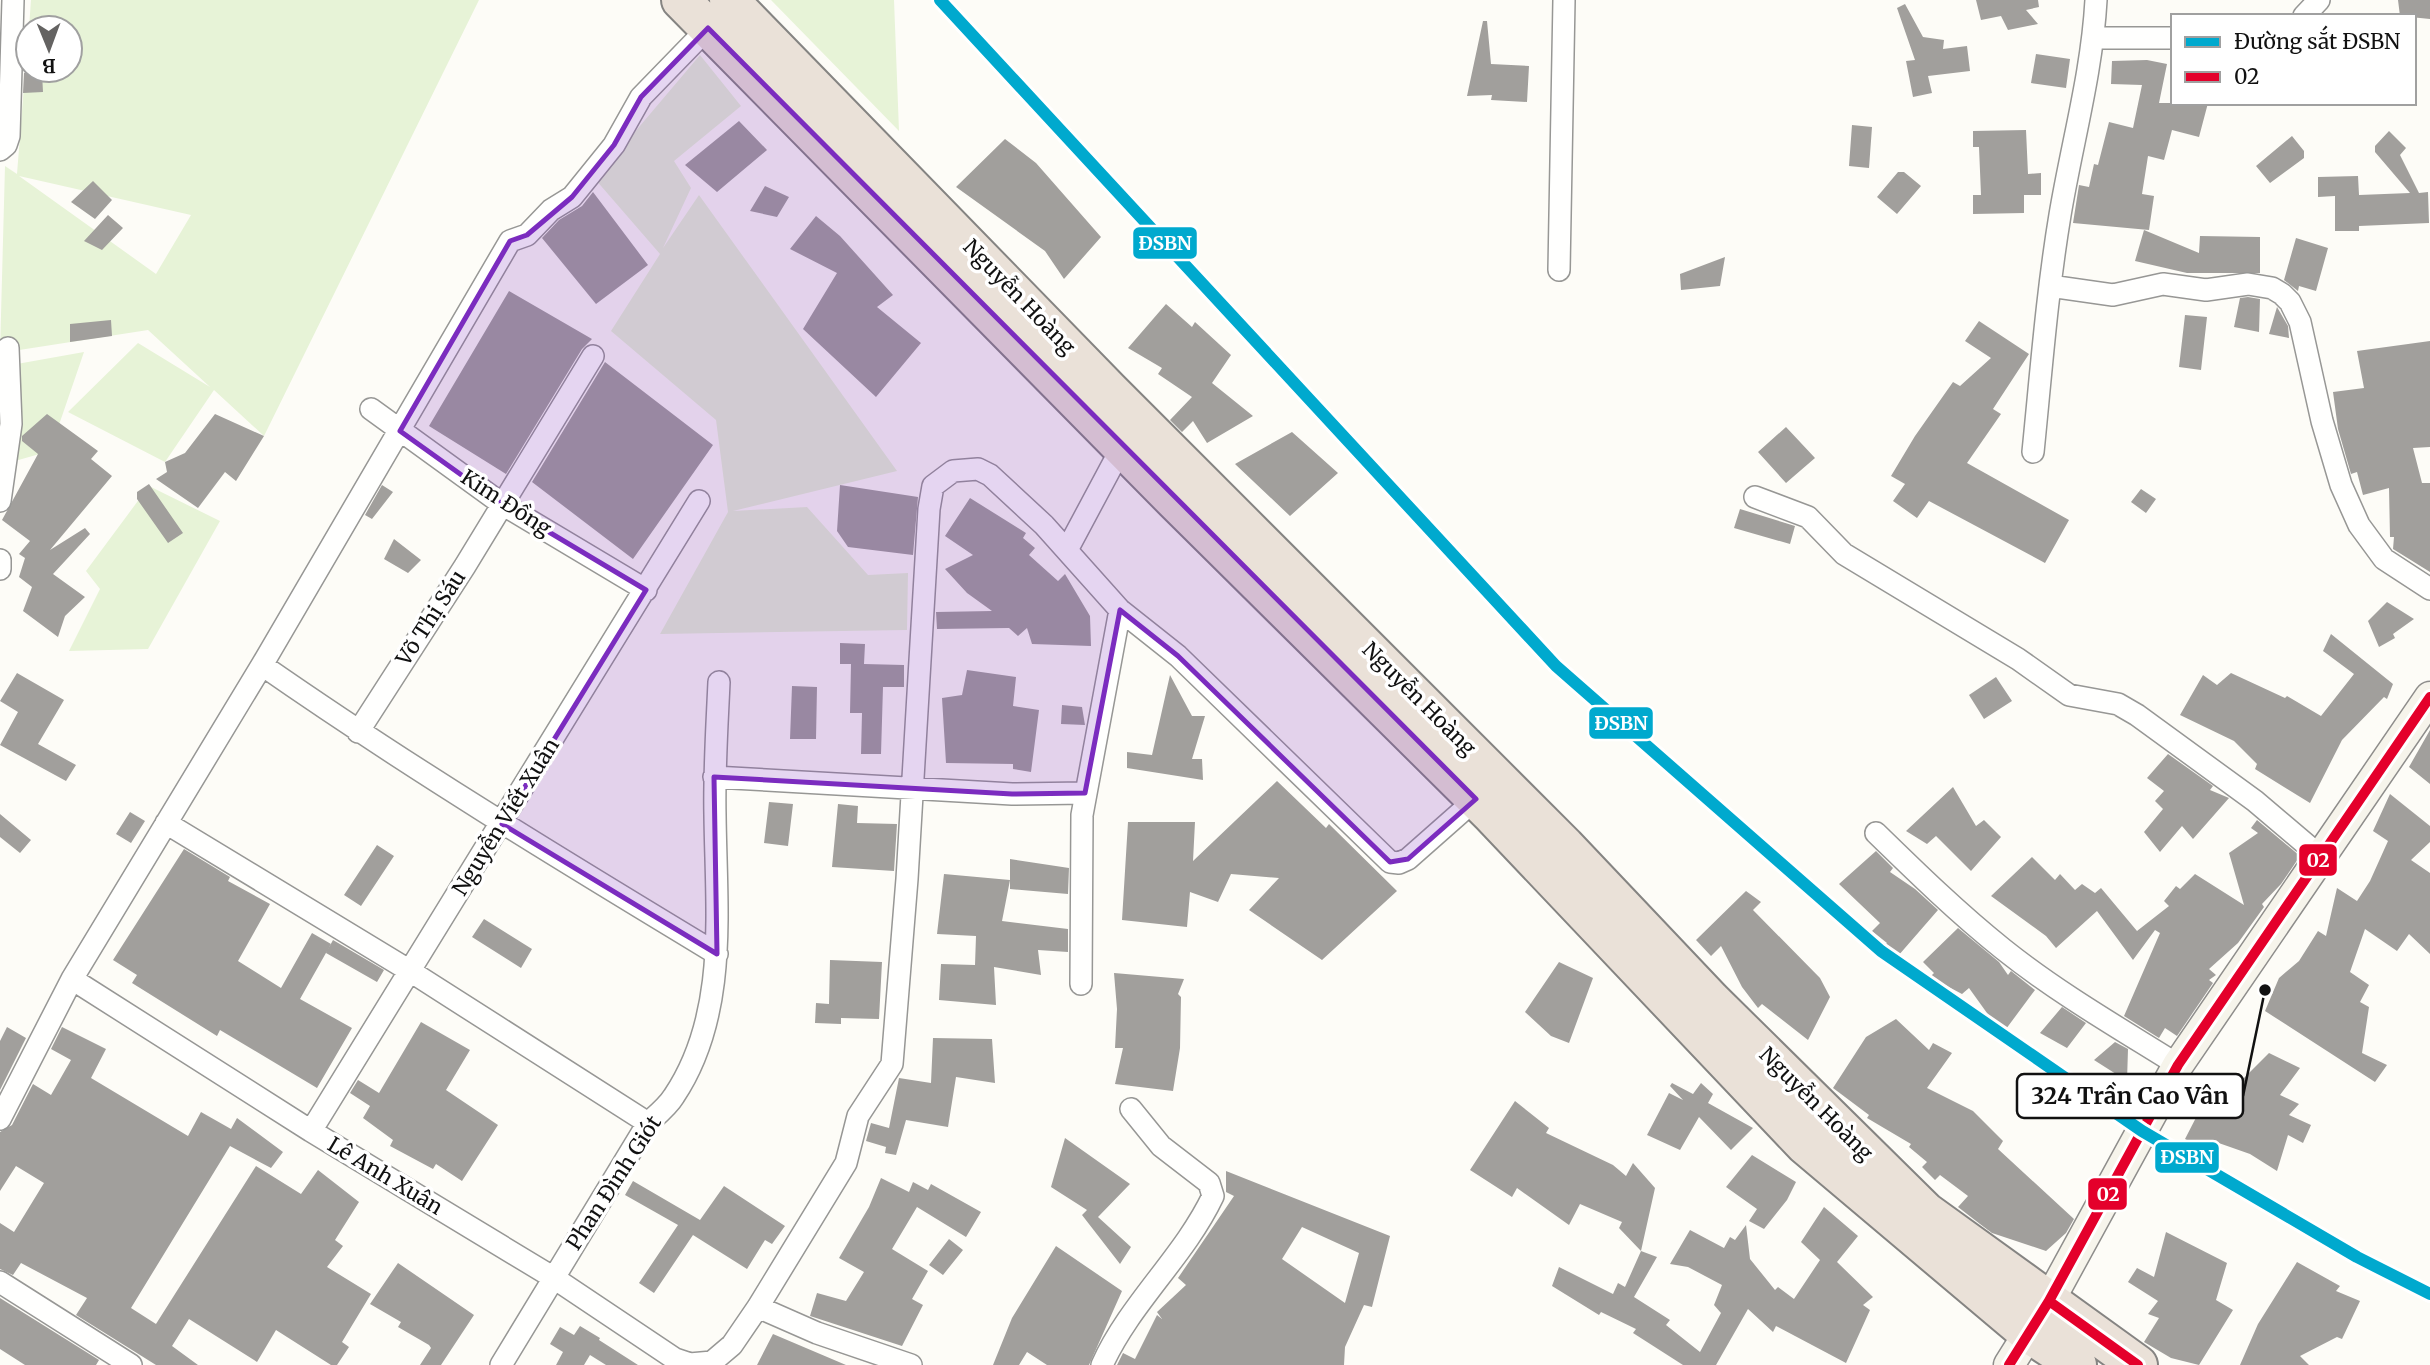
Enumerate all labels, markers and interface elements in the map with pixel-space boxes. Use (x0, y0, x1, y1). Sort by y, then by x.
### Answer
north arrow (14, 14, 84, 84)
legend (2171, 14, 2416, 105)
text: Đường sắt ĐSBN (2234, 25, 2400, 55)
text: B (42, 54, 56, 78)
text: 02 (2234, 63, 2259, 90)
line badge: ĐSBN (1132, 226, 1198, 260)
text: ĐSBN (1138, 231, 1192, 255)
street label: Nguyễn Hoàng (958, 233, 1082, 360)
street label: Kim Đồng (456, 463, 557, 542)
street label: Võ Thị Sáu (389, 565, 471, 671)
street label: Nguyễn Hoàng (1357, 635, 1483, 761)
line badge: ĐSBN (1588, 706, 1654, 740)
text: ĐSBN (1594, 711, 1648, 735)
street label: Nguyễn Viết Xuân (445, 732, 565, 900)
line badge: 02 (2298, 843, 2338, 877)
text: 02 (2306, 848, 2330, 872)
street label: Nguyễn Hoàng (1754, 1040, 1880, 1166)
callout: 324 Trần Cao Vân (2017, 1074, 2243, 1118)
text: 324 Trần Cao Vân (2031, 1081, 2229, 1110)
street label: Phan Đình Giót (560, 1111, 667, 1255)
street label: Lê Anh Xuân (323, 1131, 448, 1221)
line badge: ĐSBN (2154, 1141, 2220, 1174)
text: ĐSBN (2160, 1145, 2214, 1169)
line badge: 02 (2087, 1177, 2128, 1211)
text: 02 (2096, 1182, 2120, 1206)

